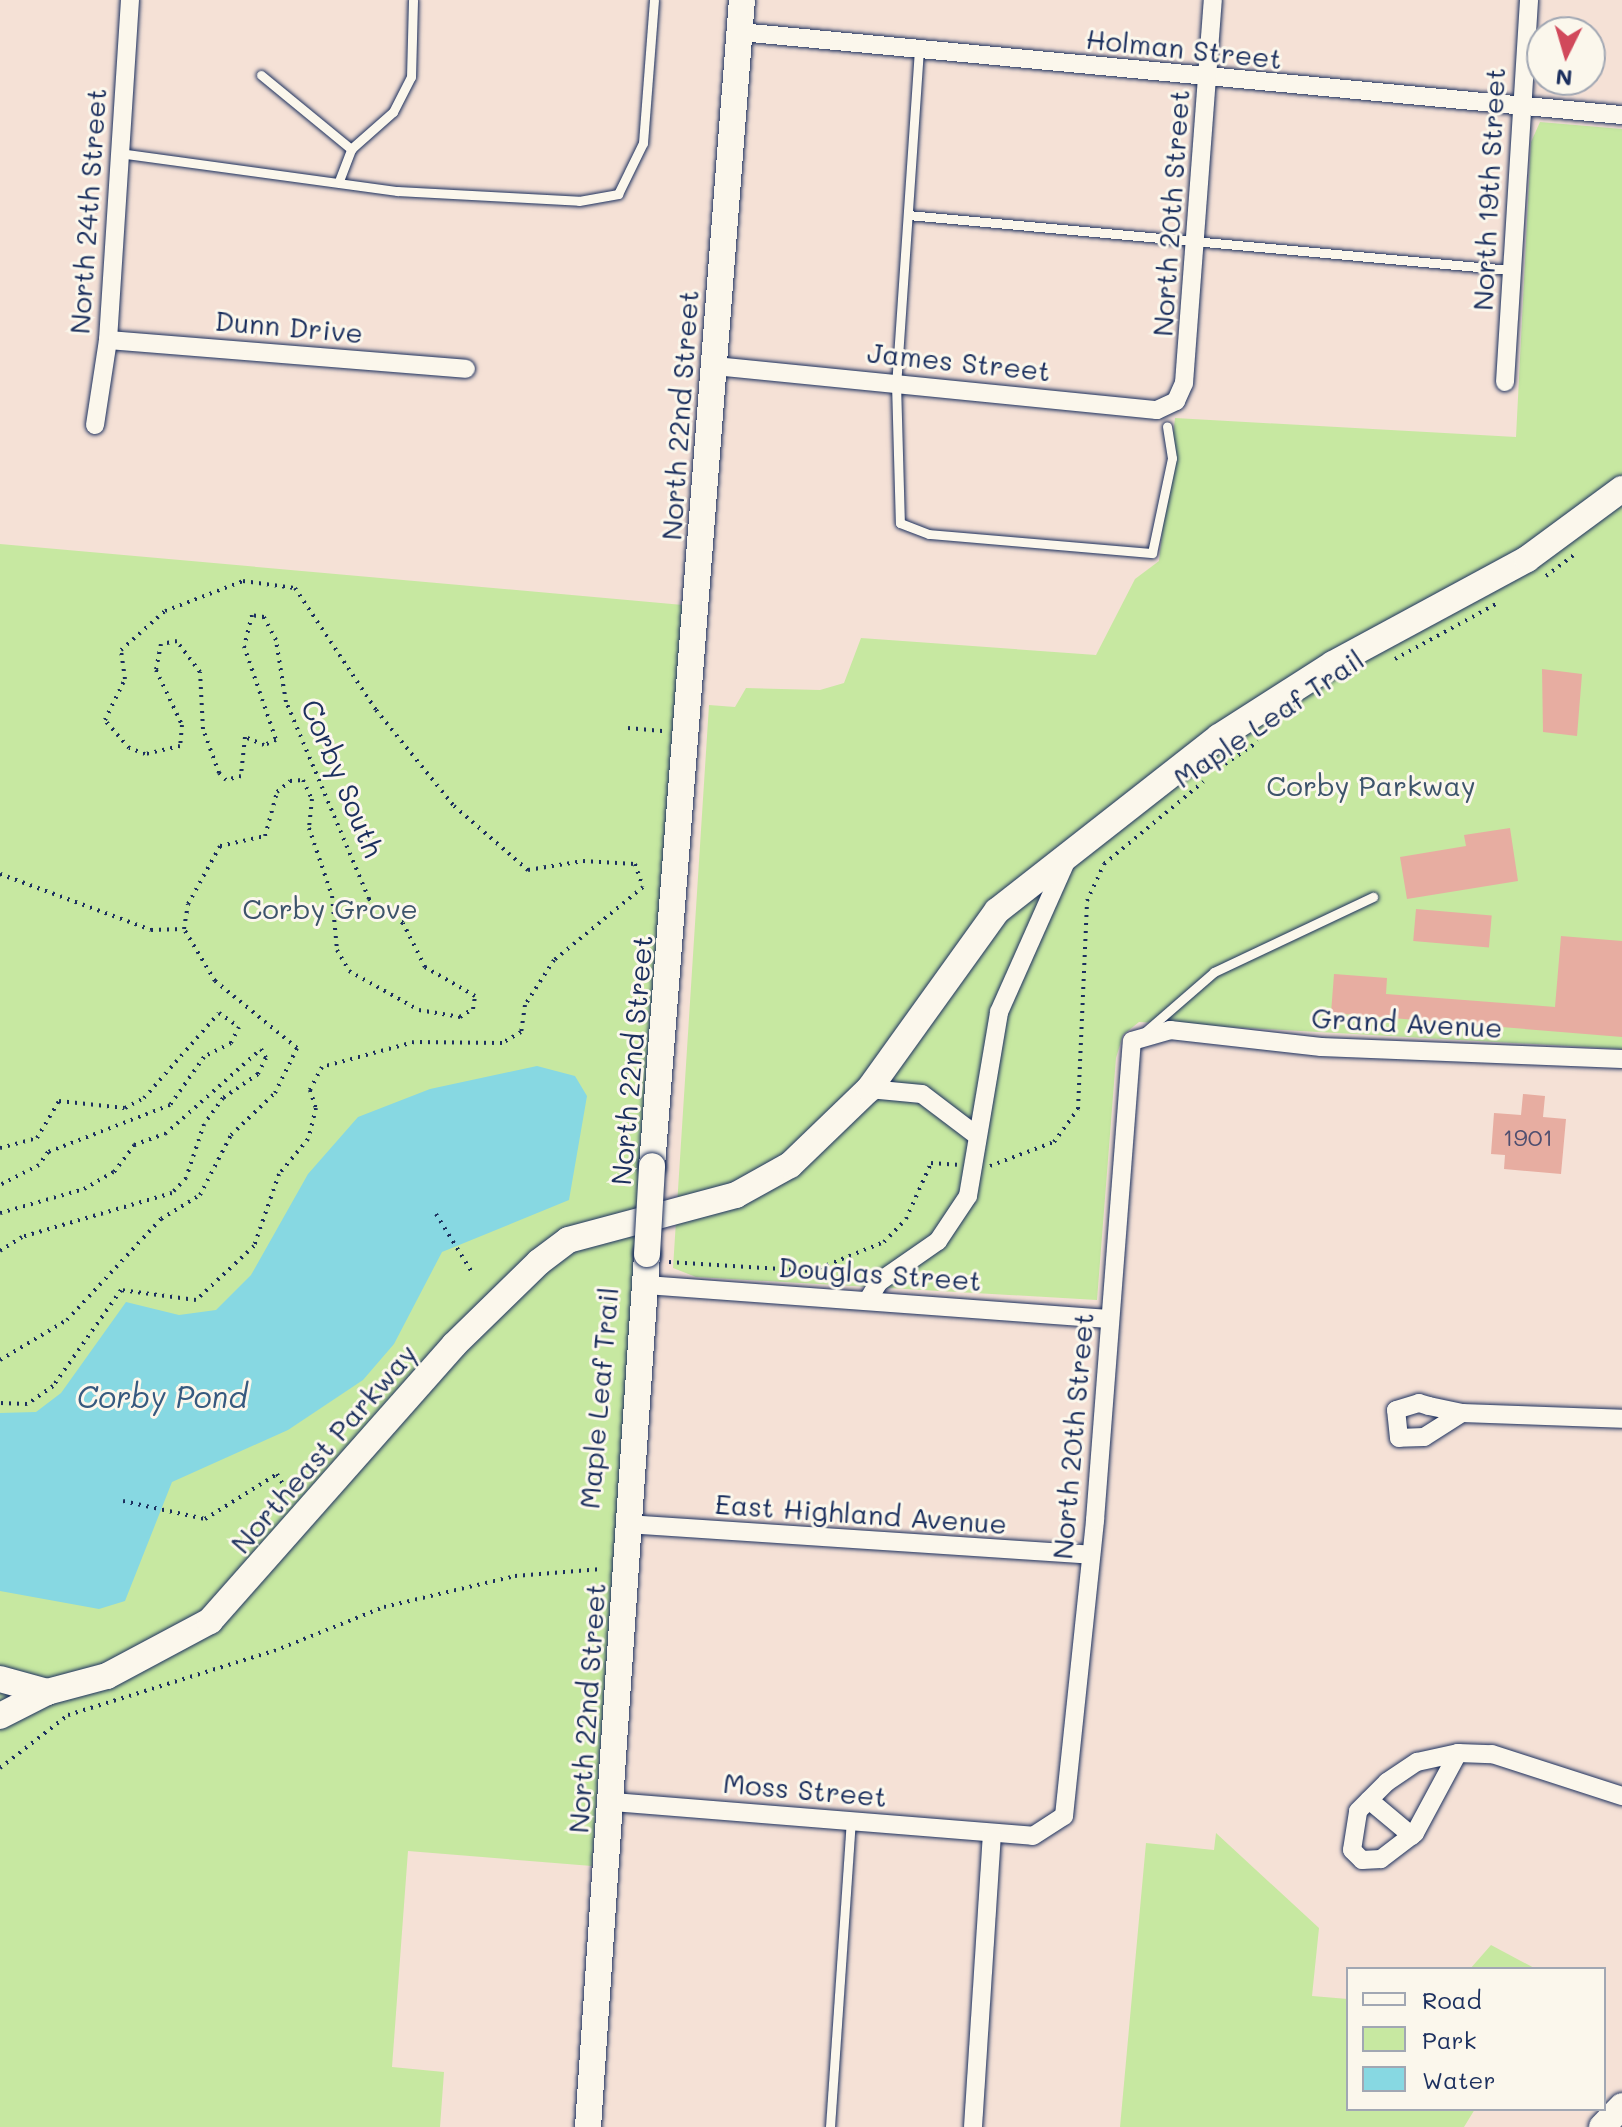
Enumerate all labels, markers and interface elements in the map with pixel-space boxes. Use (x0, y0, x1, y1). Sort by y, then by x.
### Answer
north arrow (1526, 16, 1606, 96)
street label: Holman Street (1084, 21, 1284, 75)
text: N (1554, 63, 1574, 94)
street label: North 19th Street (1465, 66, 1511, 312)
street label: North 24th Street (62, 87, 112, 335)
street label: North 20th Street (1145, 88, 1195, 338)
street label: North 22nd Street (653, 289, 705, 541)
street label: Dunn Drive (214, 303, 364, 349)
street label: James Street (866, 335, 1052, 387)
street label: Maple Leaf Trail (1166, 642, 1370, 794)
street label: Corby South (295, 694, 391, 862)
park label: Corby Parkway (1266, 768, 1476, 802)
park label: Corby Grove (242, 891, 418, 925)
street label: North 22nd Street (603, 934, 659, 1186)
street label: Grand Avenue (1311, 1000, 1503, 1044)
house number: 1901 (1503, 1123, 1553, 1151)
street label: Douglas Street (777, 1249, 983, 1297)
street label: Maple Leaf Trail (572, 1286, 624, 1510)
street label: North 20th Street (1044, 1311, 1100, 1561)
street label: Northeast Parkway (223, 1336, 423, 1560)
water label: Corby Pond (77, 1378, 247, 1414)
street label: East Highland Avenue (714, 1486, 1008, 1540)
street label: North 22nd Street (560, 1582, 612, 1834)
street label: Moss Street (722, 1765, 888, 1813)
legend (1346, 1967, 1606, 2111)
text: Road (1422, 1984, 1482, 2015)
text: Park (1422, 2024, 1476, 2055)
text: Water (1422, 2064, 1496, 2095)

